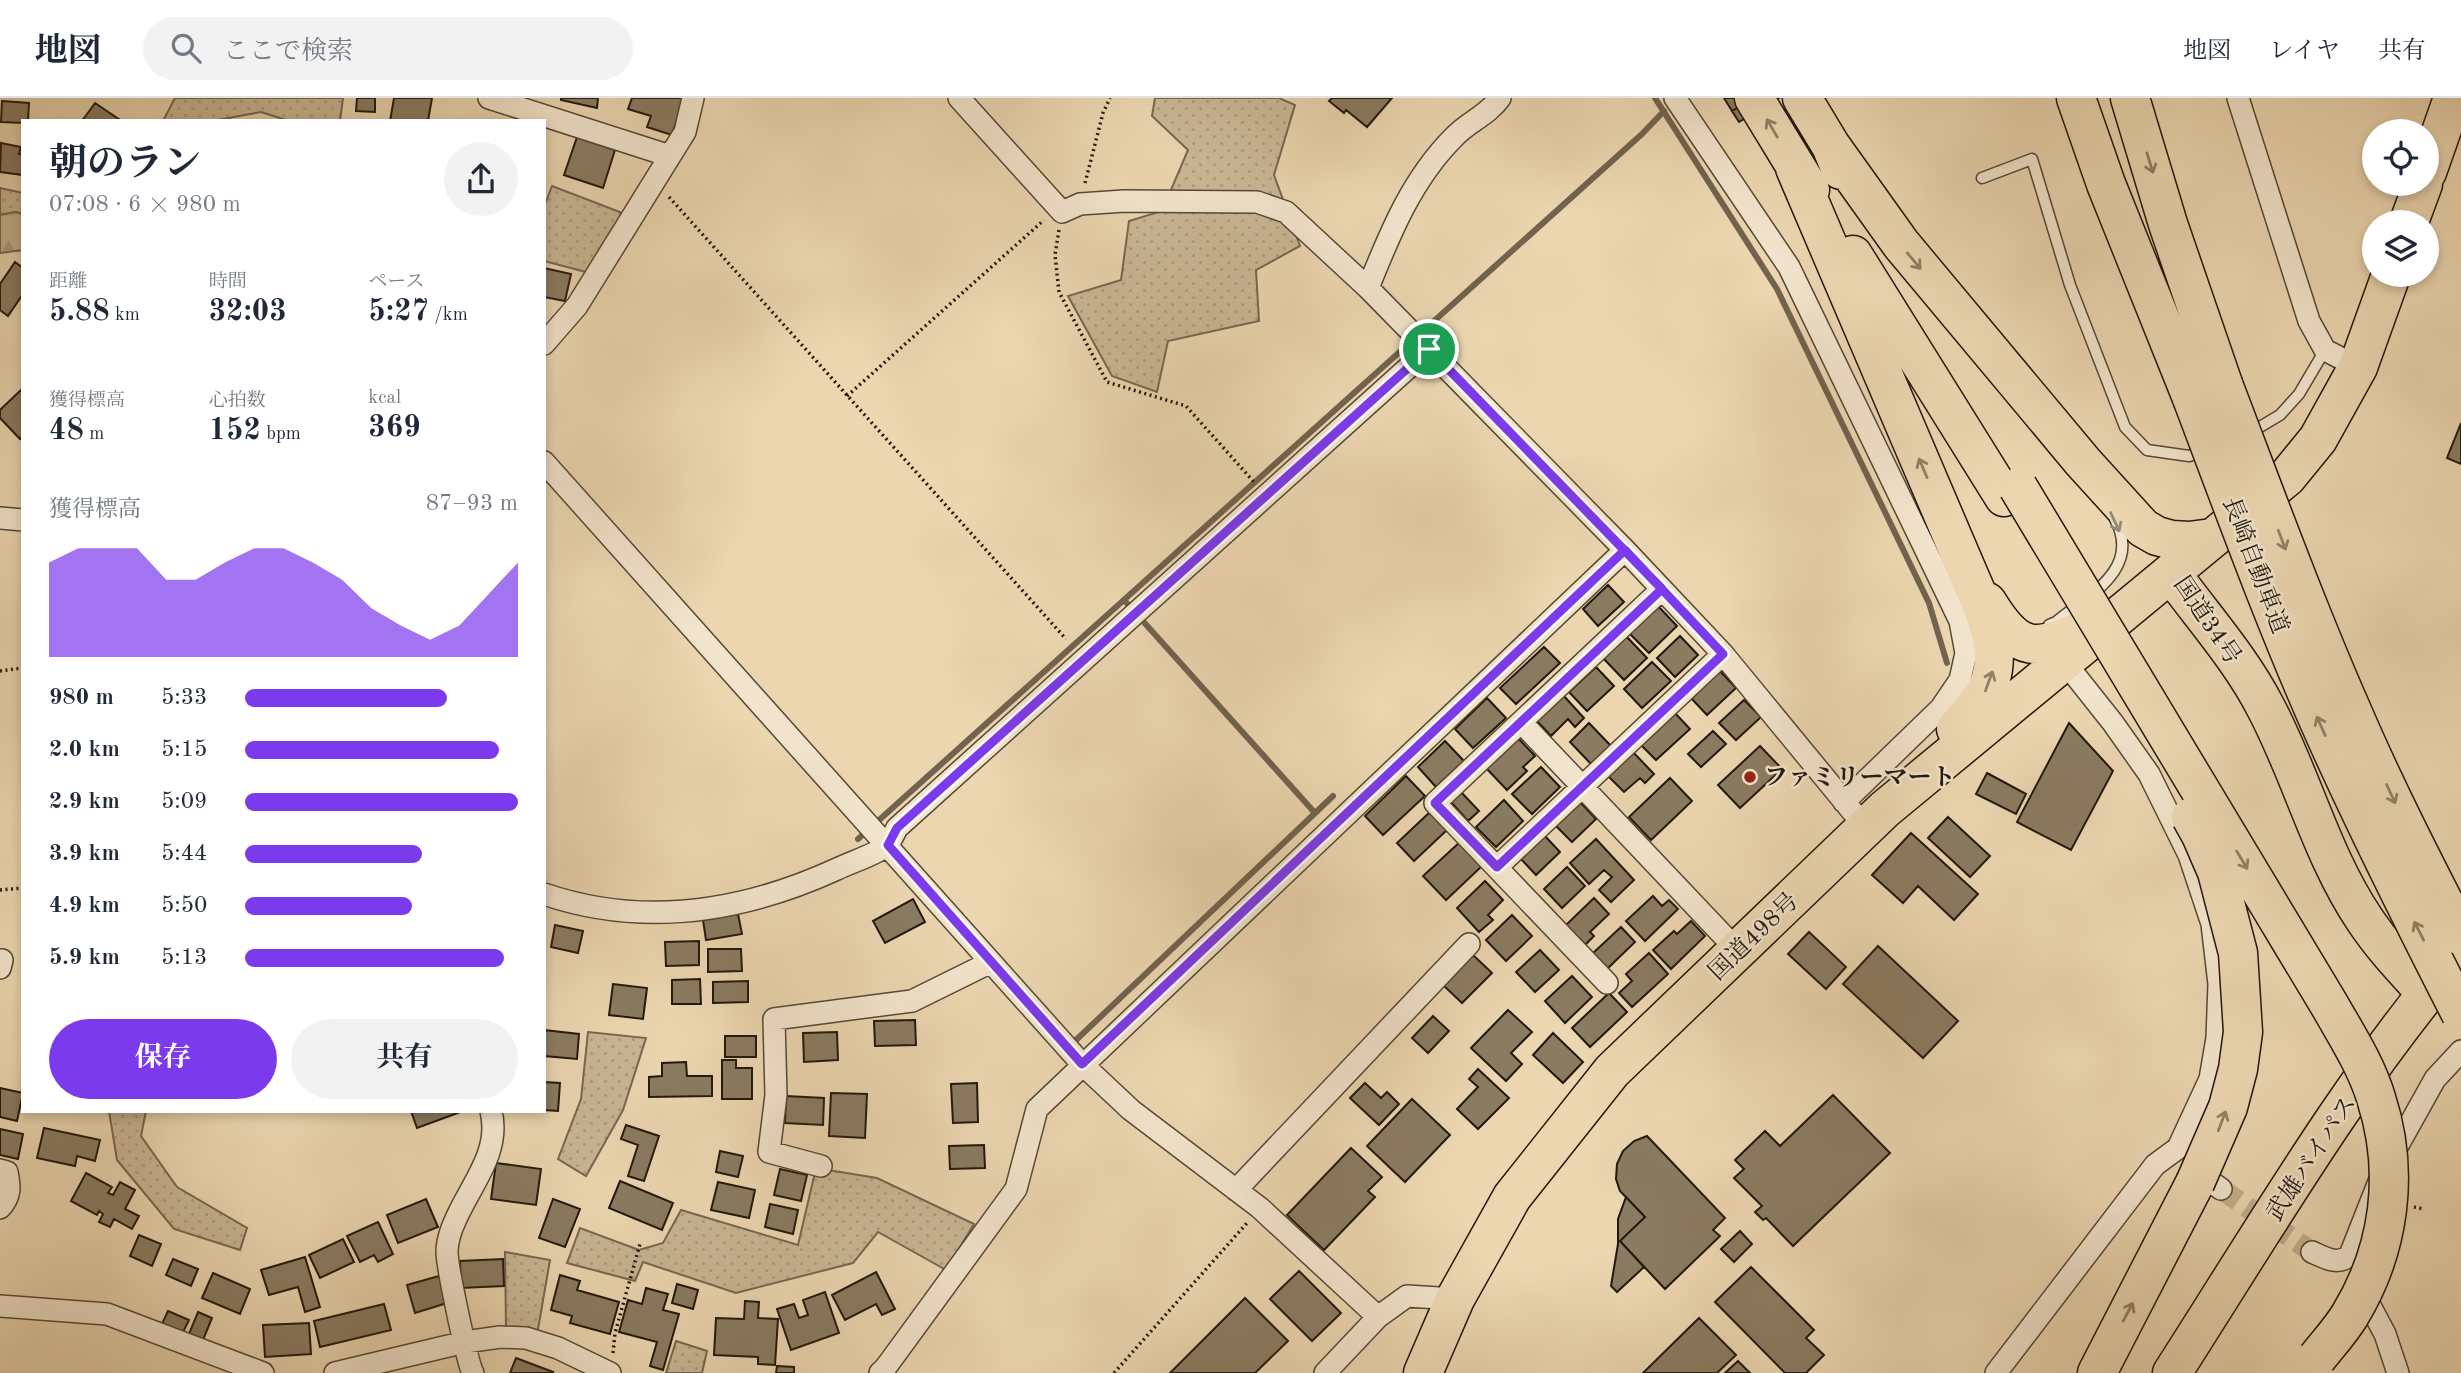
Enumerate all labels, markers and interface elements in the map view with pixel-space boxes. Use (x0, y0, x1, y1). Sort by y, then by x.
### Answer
search box (143, 17, 633, 80)
icon: search (167, 29, 205, 67)
text: 地図 (35, 36, 101, 69)
text: ここで検索 (223, 39, 353, 65)
text: 地図 (2183, 40, 2231, 64)
text: レイヤ (2269, 40, 2340, 64)
text: 共有 (2378, 40, 2426, 64)
one-way arrow (1765, 118, 1778, 139)
map controls (2362, 119, 2439, 287)
button: locate (2362, 119, 2439, 196)
button: share (444, 142, 518, 216)
text: 朝のラン (49, 146, 201, 184)
one-way arrow (2144, 152, 2157, 174)
text: 07:08 · 6 × 980 m (49, 193, 241, 216)
button: layers (2362, 210, 2439, 287)
one-way arrow (1906, 251, 1922, 269)
text: 距離 (49, 273, 87, 292)
text: 時間 (209, 273, 247, 292)
text: ペース (368, 273, 424, 292)
text: 5.88 (49, 297, 110, 327)
text: 32:03 (209, 297, 287, 327)
text: 5:27 (368, 297, 429, 327)
text: km (110, 306, 140, 325)
text: /km (429, 306, 468, 325)
pin (1399, 319, 1459, 379)
icon: arrive (1410, 330, 1448, 368)
text: kcal (368, 389, 401, 408)
text: 獲得標高 (49, 392, 125, 411)
text: 心拍数 (209, 392, 266, 411)
text: 369 (368, 413, 421, 443)
text: 48 (49, 416, 84, 446)
text: 152 (209, 416, 261, 446)
text: m (84, 425, 104, 444)
text: bpm (261, 425, 301, 444)
one-way arrow (1916, 458, 1929, 480)
text: 87–93 m (426, 492, 518, 515)
street label: 長崎自動車道 (2217, 493, 2294, 637)
text: 獲得標高 (49, 498, 141, 521)
one-way arrow (2109, 511, 2123, 532)
one-way arrow (2277, 528, 2289, 550)
street label: 国道34号 (2168, 571, 2247, 669)
one-way arrow (1984, 671, 1996, 692)
text: 980 m (49, 686, 114, 709)
text: 5:33 (161, 686, 207, 709)
one-way arrow (2314, 715, 2327, 737)
text: 2.0 km (49, 738, 120, 761)
text: 5:15 (161, 738, 207, 761)
place label: ファミリーマート (1764, 766, 1956, 791)
marker: ファミリーマート (1742, 769, 1758, 785)
one-way arrow (2384, 783, 2398, 804)
text: 2.9 km (49, 790, 120, 813)
text: 5:09 (161, 790, 207, 813)
text: 3.9 km (49, 842, 120, 865)
text: 5:44 (161, 842, 207, 865)
one-way arrow (2236, 850, 2250, 870)
street label: 国道498号 (1703, 887, 1804, 986)
text: 4.9 km (49, 894, 120, 917)
text: 5:50 (161, 894, 207, 917)
one-way arrow (2411, 921, 2425, 942)
text: 5.9 km (49, 946, 120, 969)
text: 5:13 (161, 946, 207, 969)
button: 保存 (49, 1019, 277, 1099)
button: 共有 (291, 1019, 518, 1099)
street label: 武雄バイパス (2261, 1091, 2362, 1226)
one-way arrow (2217, 1110, 2230, 1132)
one-way arrow (2121, 1302, 2135, 1323)

